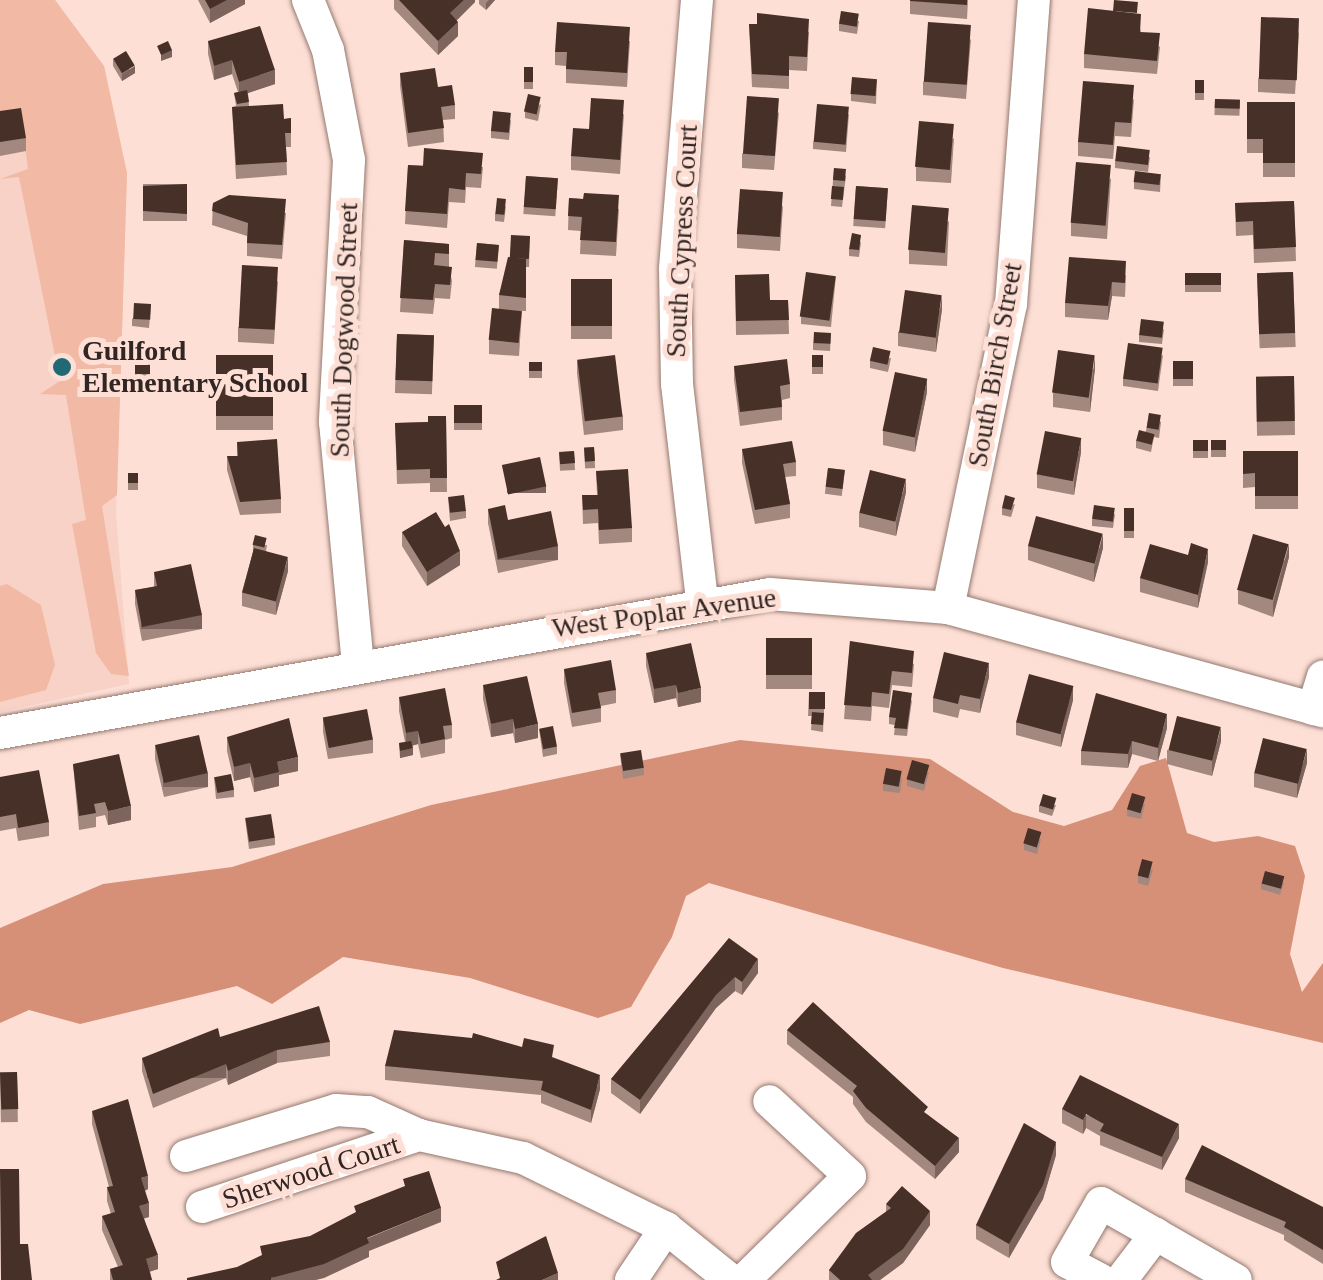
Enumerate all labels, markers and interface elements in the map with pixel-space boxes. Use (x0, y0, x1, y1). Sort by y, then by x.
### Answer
street label: South Cypress Court (659, 124, 705, 358)
street label: South Dogwood Street (323, 202, 365, 458)
street label: South Birch Street (960, 260, 1030, 470)
place label: Guilford Elementary School (82, 334, 308, 400)
marker: Guilford Elementary School (51, 356, 73, 378)
street label: West Poplar Avenue (549, 581, 779, 645)
street label: Sherwood Court (218, 1128, 404, 1216)

